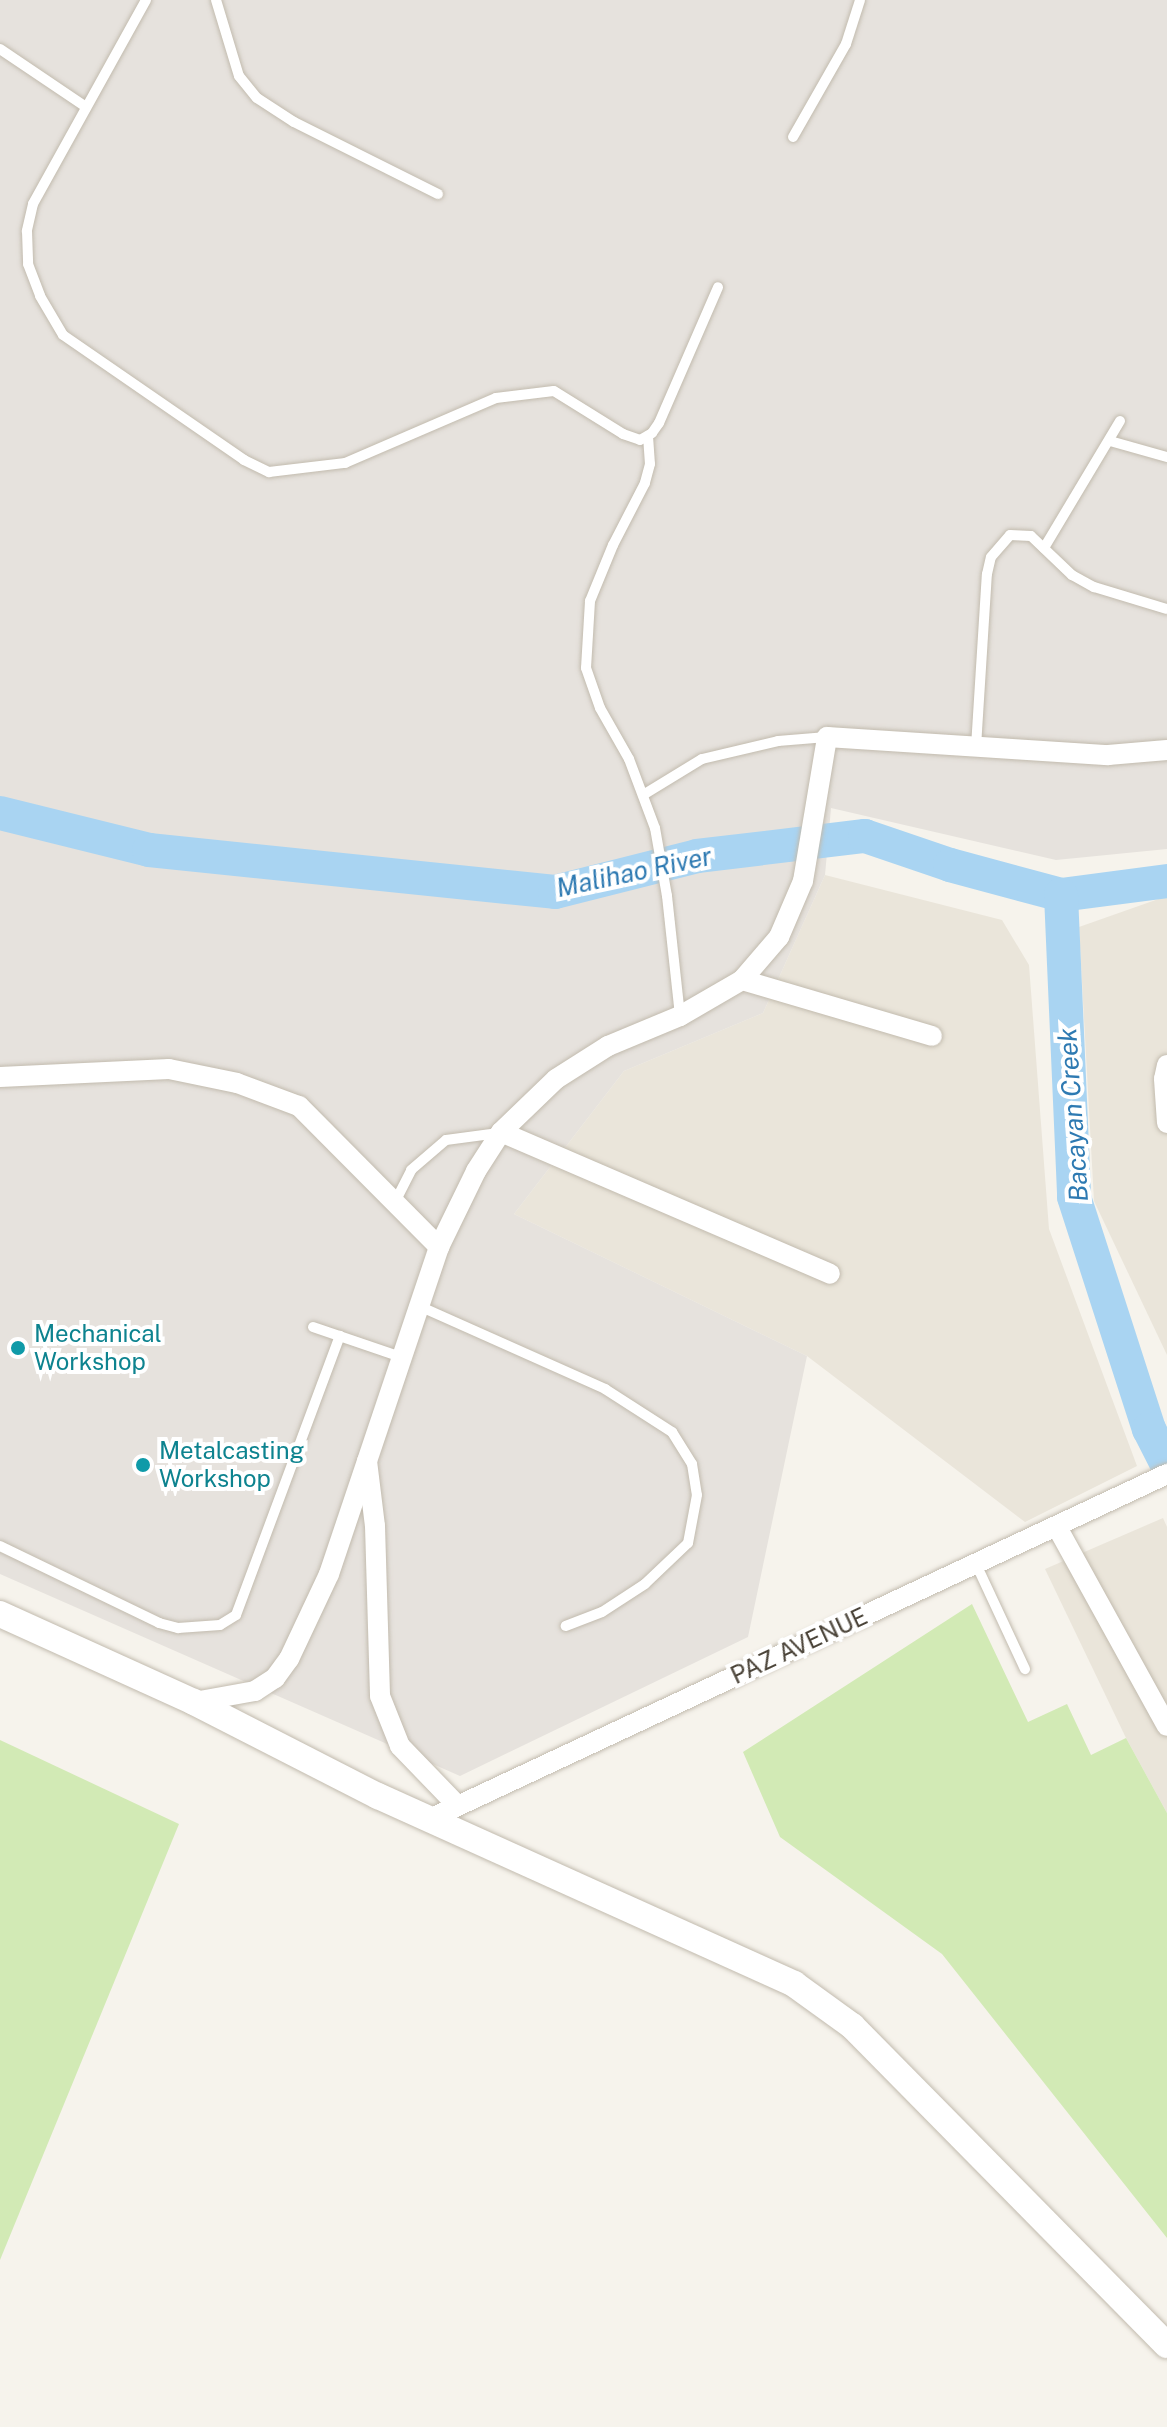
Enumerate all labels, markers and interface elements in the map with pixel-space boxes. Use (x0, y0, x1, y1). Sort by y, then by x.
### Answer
water label: Malihao River (553, 840, 715, 904)
water label: Bacayan Creek (1051, 1027, 1095, 1203)
place label: Mechanical Workshop (34, 1320, 162, 1376)
marker: Mechanical Workshop (9, 1339, 27, 1357)
place label: Metalcasting Workshop (159, 1437, 304, 1493)
marker: Metalcasting Workshop (134, 1456, 152, 1474)
street label: PAZ AVENUE (726, 1602, 872, 1690)

